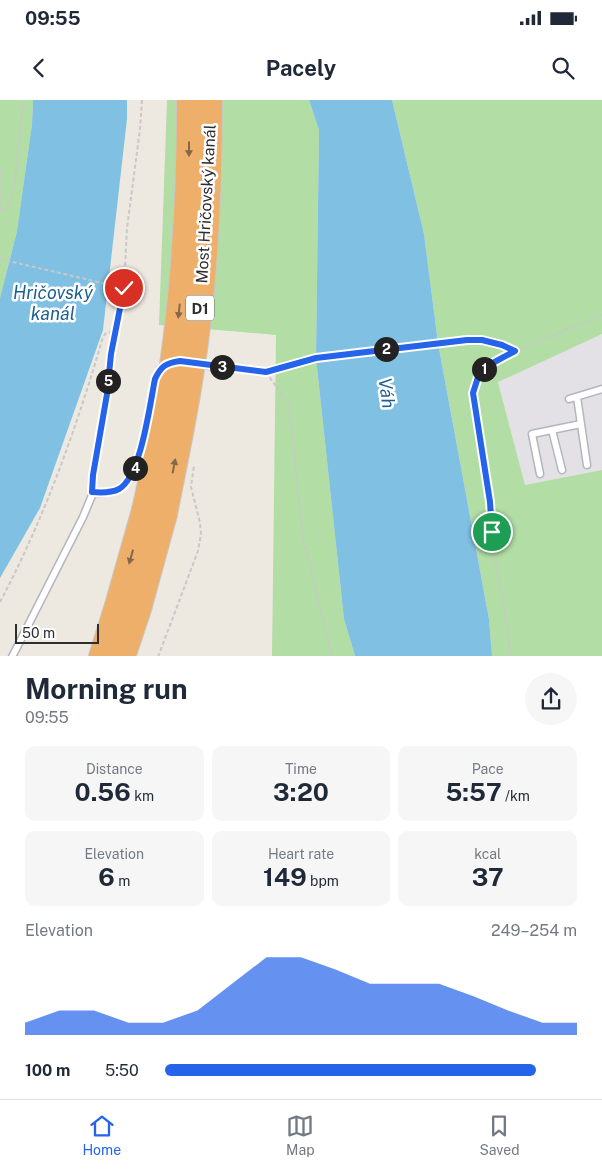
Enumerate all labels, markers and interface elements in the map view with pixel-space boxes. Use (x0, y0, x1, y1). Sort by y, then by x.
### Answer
text: 09:55 (25, 7, 80, 29)
icon: back (25, 54, 53, 82)
icon: search (549, 54, 577, 82)
text: Pacely (266, 55, 336, 81)
street label: Most Hričovský kanál (192, 124, 220, 284)
one-way arrow (185, 141, 193, 157)
pin (103, 267, 145, 309)
icon: check (110, 274, 138, 302)
water label: Hričovský kanál (13, 282, 94, 324)
road number: D1 (186, 296, 214, 320)
one-way arrow (175, 303, 183, 319)
pin: 2 (374, 336, 398, 362)
text: 2 (382, 341, 391, 357)
pin: 3 (210, 354, 234, 380)
pin: 1 (472, 356, 496, 382)
text: 3 (218, 359, 227, 375)
text: 1 (482, 361, 488, 377)
pin: 5 (96, 368, 120, 394)
text: 5 (104, 373, 113, 389)
water label: Váh (374, 376, 400, 410)
pin: 4 (122, 456, 148, 480)
one-way arrow (171, 458, 179, 474)
text: 4 (131, 460, 140, 476)
pin (471, 511, 513, 553)
icon: arrive (478, 518, 506, 546)
one-way arrow (127, 550, 135, 565)
scale bar (15, 622, 99, 645)
text: 50 m (22, 625, 55, 641)
text: Morning run (25, 672, 188, 705)
button: share (525, 673, 577, 725)
text: 09:55 (25, 708, 69, 727)
text: Distance (86, 761, 143, 777)
text: Time (285, 761, 317, 777)
text: Pace (472, 761, 504, 777)
text: 0.56 (75, 777, 131, 807)
text: 3:20 (273, 777, 329, 807)
text: 5:57 (445, 777, 502, 807)
text: km (131, 788, 154, 804)
text: /km (502, 788, 530, 804)
text: Elevation (85, 846, 144, 862)
text: Heart rate (268, 846, 334, 862)
text: kcal (474, 846, 501, 862)
text: 6 (98, 862, 115, 892)
text: 149 (263, 862, 307, 892)
text: 37 (472, 862, 504, 892)
text: m (115, 873, 130, 889)
text: bpm (307, 873, 339, 889)
text: Elevation (25, 921, 93, 940)
text: 249–254 m (491, 921, 577, 940)
text: 100 m (25, 1061, 70, 1080)
text: 5:50 (105, 1061, 139, 1080)
tab: Home (82, 1112, 121, 1158)
tab: Map (286, 1112, 314, 1158)
tab: Saved (479, 1112, 520, 1158)

